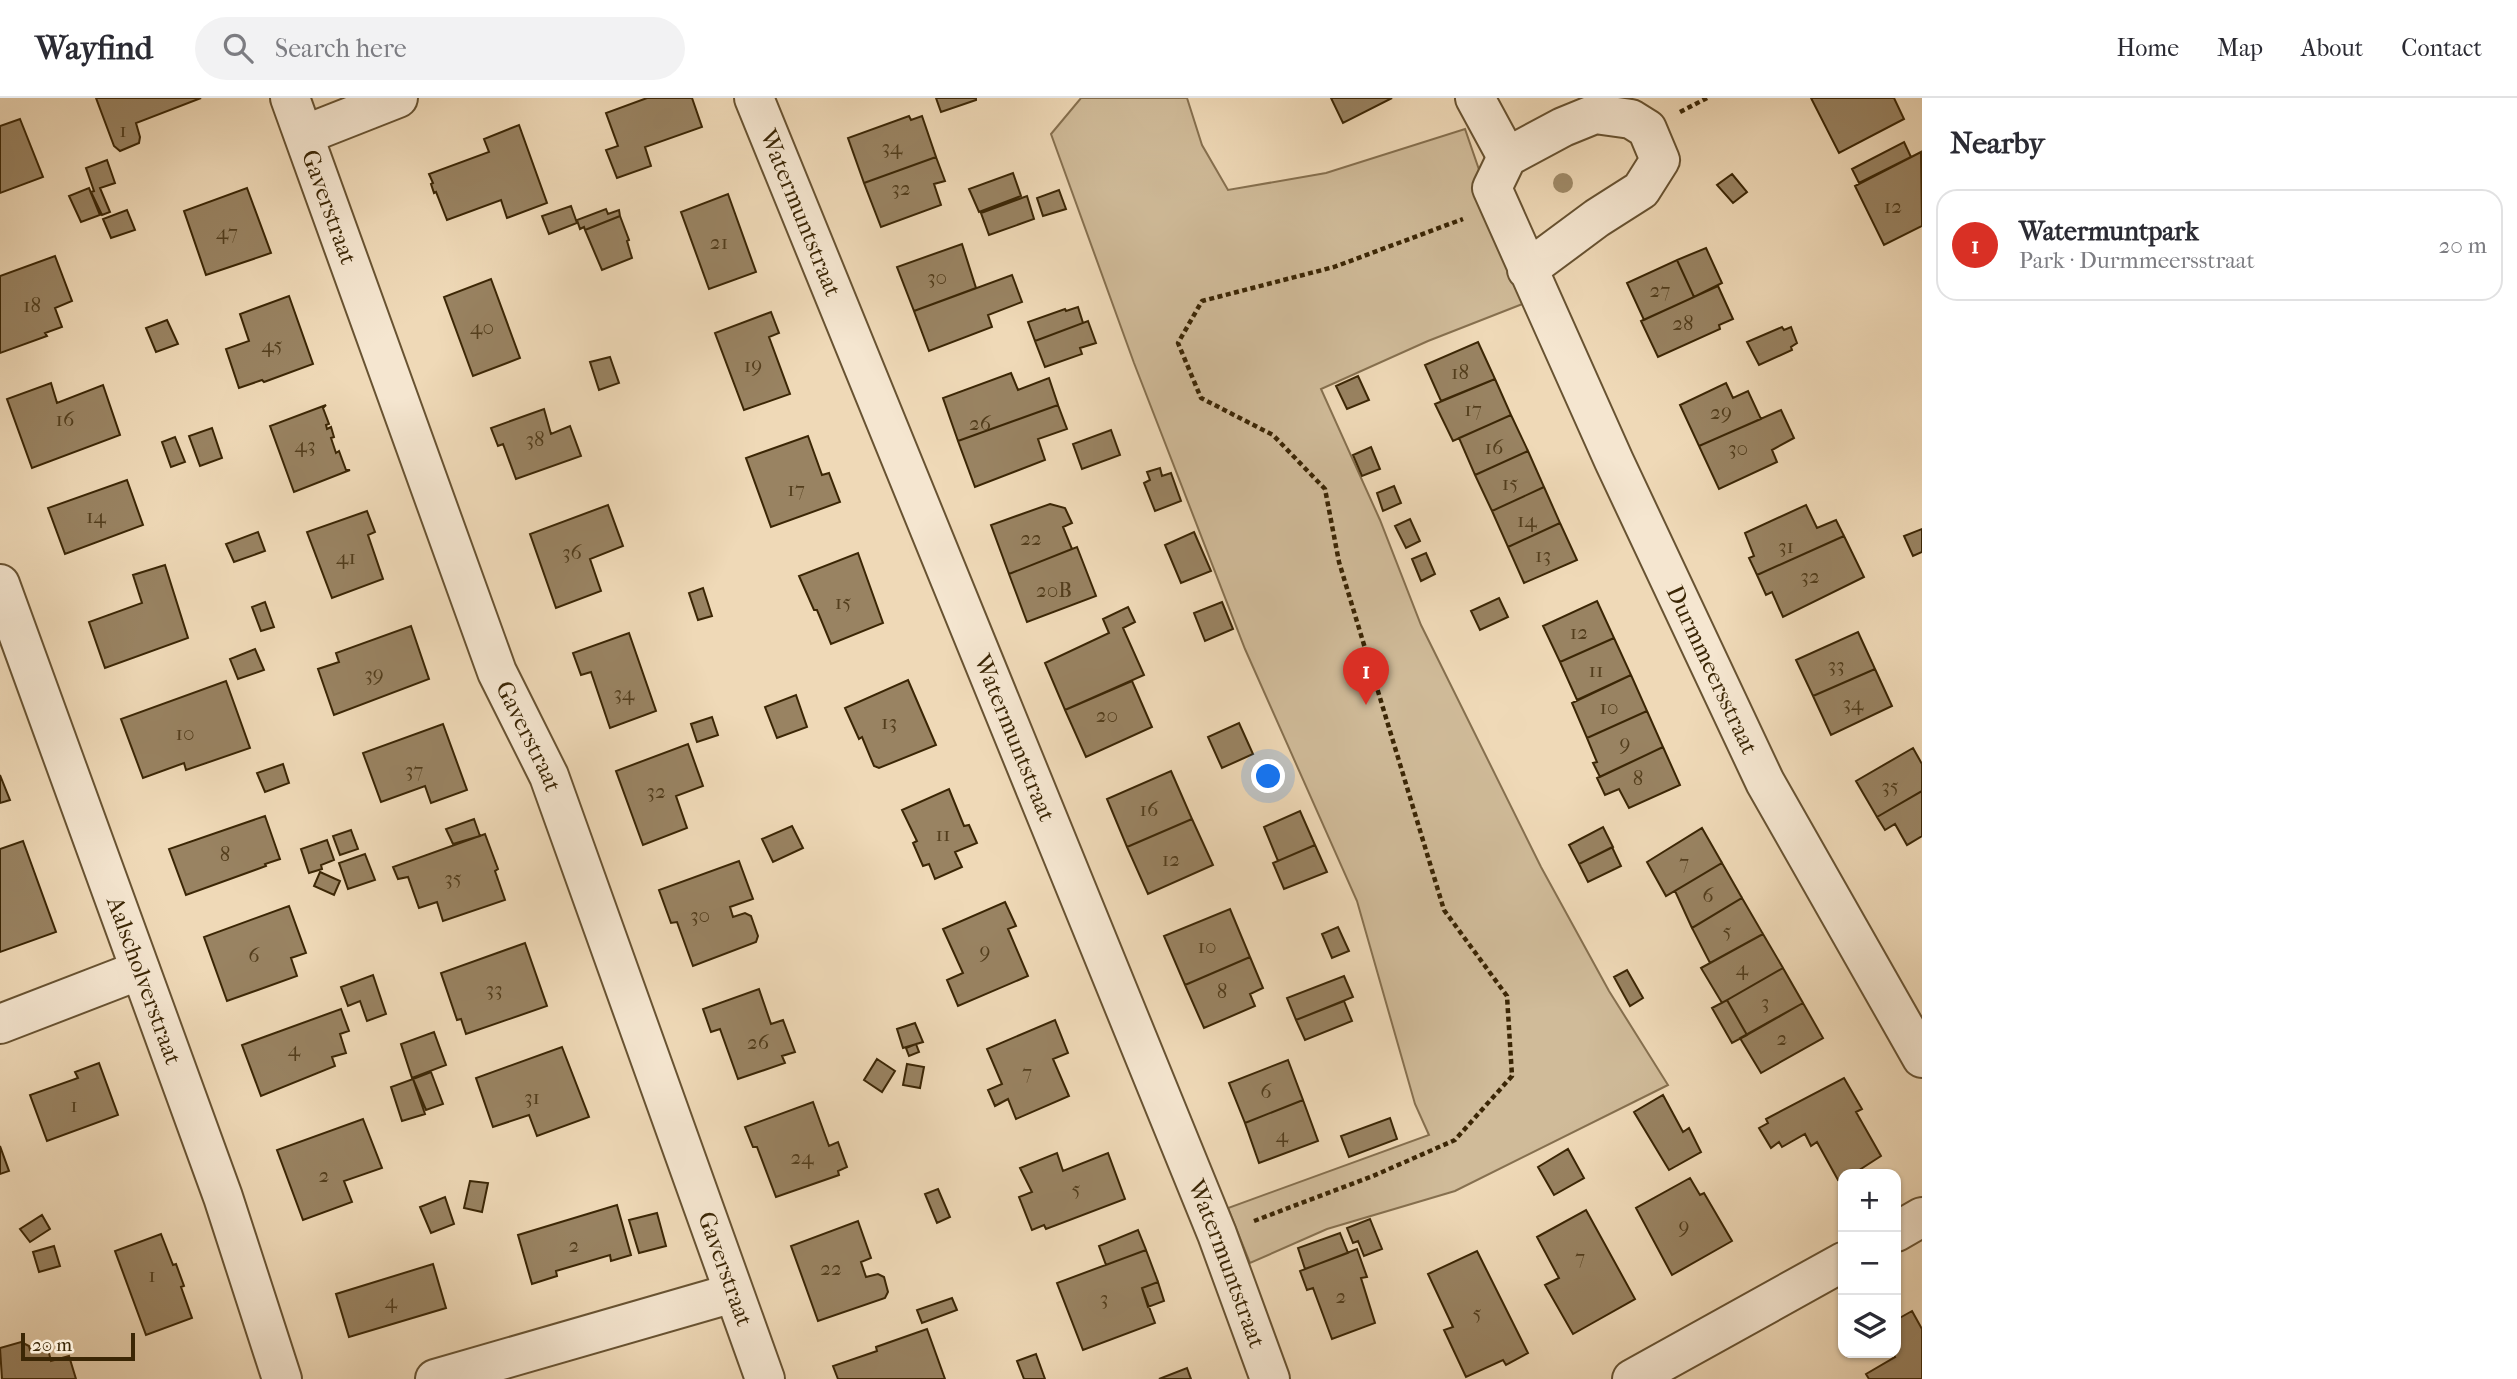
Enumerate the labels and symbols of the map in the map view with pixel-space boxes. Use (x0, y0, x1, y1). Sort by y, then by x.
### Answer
house number: 1 (119, 118, 127, 142)
street label: Watermuntstraat (754, 124, 847, 301)
house number: 34 (881, 135, 903, 159)
street label: Gaverstraat (296, 146, 363, 269)
house number: 32 (891, 176, 911, 200)
house number: 12 (1884, 194, 1902, 218)
house number: 47 (216, 220, 238, 244)
house number: 21 (710, 230, 728, 254)
house number: 30 (927, 265, 947, 289)
house number: 27 (1650, 278, 1670, 302)
house number: 18 (23, 293, 41, 317)
house number: 28 (1672, 311, 1694, 335)
house number: 40 (470, 315, 494, 339)
house number: 45 (262, 333, 282, 357)
house number: 19 (744, 353, 762, 377)
house number: 18 (1451, 360, 1469, 384)
house number: 17 (1464, 397, 1482, 421)
house number: 29 (1710, 400, 1732, 424)
house number: 16 (56, 407, 75, 431)
house number: 26 (969, 411, 992, 435)
house number: 38 (525, 427, 545, 451)
house number: 43 (294, 433, 316, 457)
house number: 16 (1485, 435, 1504, 459)
house number: 30 (1728, 436, 1748, 460)
house number: 15 (1502, 471, 1518, 495)
house number: 17 (787, 477, 805, 501)
house number: 14 (86, 504, 107, 528)
house number: 14 (1517, 508, 1538, 532)
house number: 22 (1020, 526, 1042, 550)
house number: 31 (1778, 534, 1794, 558)
house number: 36 (562, 540, 583, 564)
house number: 13 (1535, 543, 1551, 567)
house number: 41 (336, 545, 356, 569)
house number: 32 (1800, 564, 1820, 588)
house number: 20B (1036, 578, 1072, 602)
street label: Durmmeersstraat (1661, 581, 1764, 759)
house number: 15 (835, 590, 851, 614)
house number: 12 (1570, 620, 1588, 644)
pin: 1 (1343, 647, 1389, 705)
street label: Watermuntstraat (968, 649, 1061, 826)
house number: 33 (1827, 653, 1845, 677)
house number: 11 (1589, 658, 1604, 682)
house number: 39 (364, 662, 384, 686)
street label: Gaverstraat (490, 676, 568, 796)
house number: 34 (613, 681, 635, 705)
house number: 34 (1842, 691, 1864, 715)
house number: 10 (1600, 695, 1618, 719)
house number: 20 (1096, 703, 1118, 727)
house number: 13 (881, 710, 897, 734)
house number: 10 (176, 721, 194, 745)
house number: 9 (1619, 731, 1631, 755)
house number: 37 (405, 758, 423, 782)
your location (1251, 759, 1285, 793)
house number: 8 (1633, 766, 1643, 790)
house number: 35 (1881, 774, 1899, 798)
house number: 32 (646, 779, 666, 803)
house number: 16 (1140, 797, 1159, 821)
house number: 11 (936, 822, 951, 846)
house number: 8 (220, 842, 230, 866)
house number: 12 (1162, 847, 1180, 871)
house number: 7 (1679, 850, 1689, 874)
house number: 35 (444, 866, 462, 890)
house number: 6 (1702, 883, 1714, 907)
street label: Aalscholverstraat (101, 892, 188, 1069)
house number: 30 (690, 903, 710, 927)
house number: 5 (1722, 919, 1732, 943)
house number: 10 (1198, 934, 1216, 958)
house number: 9 (979, 939, 991, 963)
house number: 6 (248, 943, 260, 967)
house number: 4 (1736, 956, 1749, 980)
house number: 33 (485, 977, 503, 1001)
house number: 8 (1217, 979, 1227, 1003)
house number: 3 (1761, 990, 1769, 1014)
house number: 2 (1777, 1026, 1788, 1050)
house number: 26 (747, 1030, 770, 1054)
house number: 4 (288, 1037, 301, 1061)
house number: 7 (1022, 1060, 1032, 1084)
house number: 6 (1260, 1079, 1272, 1103)
house number: 31 (524, 1085, 540, 1109)
house number: 1 (70, 1093, 78, 1117)
house number: 4 (1276, 1123, 1289, 1147)
house number: 24 (790, 1145, 814, 1169)
house number: 2 (319, 1163, 330, 1187)
street label: Watermuntstraat (1182, 1174, 1272, 1352)
house number: 5 (1071, 1177, 1081, 1201)
street label: Gaverstraat (692, 1208, 759, 1330)
house number: 9 (1678, 1214, 1690, 1238)
house number: 2 (569, 1233, 580, 1257)
house number: 7 (1575, 1245, 1585, 1269)
house number: 22 (820, 1256, 842, 1280)
house number: 1 (148, 1263, 156, 1287)
house number: 2 (1336, 1284, 1347, 1308)
house number: 3 (1100, 1286, 1108, 1310)
house number: 4 (385, 1289, 398, 1313)
house number: 5 (1472, 1301, 1482, 1325)
scale bar (21, 1330, 135, 1362)

